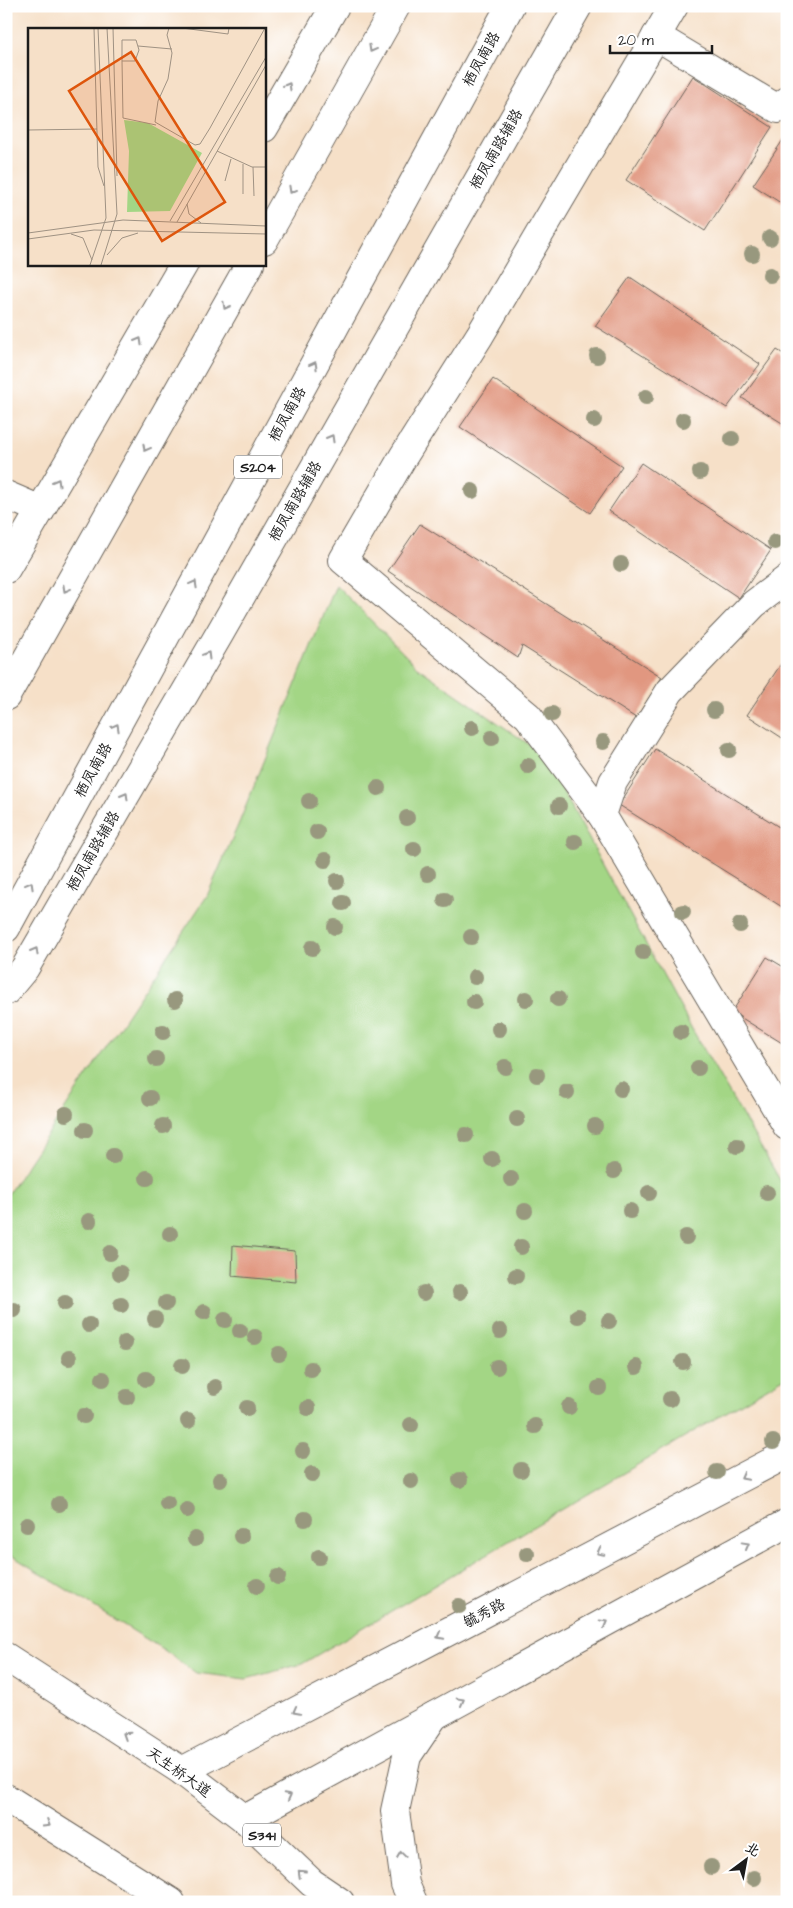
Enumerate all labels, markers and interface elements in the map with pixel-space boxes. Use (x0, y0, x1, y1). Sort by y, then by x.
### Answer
scale bar (610, 22, 713, 54)
inset map (28, 28, 265, 265)
street label: 栖凤南路 (458, 28, 505, 91)
text: 20 m (618, 30, 654, 51)
one-way arrow (368, 43, 378, 52)
one-way arrow (282, 82, 292, 91)
street label: 栖凤南路辅路 (465, 105, 528, 193)
one-way arrow (288, 185, 298, 194)
one-way arrow (222, 301, 232, 310)
one-way arrow (133, 338, 143, 347)
one-way arrow (308, 361, 318, 370)
street label: 栖凤南路 (264, 383, 311, 446)
one-way arrow (325, 435, 335, 444)
one-way arrow (143, 442, 153, 451)
road number: S204 (234, 456, 282, 478)
street label: 栖凤南路辅路 (264, 457, 327, 545)
one-way arrow (51, 478, 61, 487)
one-way arrow (188, 581, 198, 590)
one-way arrow (63, 584, 73, 593)
one-way arrow (200, 652, 210, 661)
one-way arrow (110, 723, 120, 732)
street label: 栖凤南路 (70, 739, 117, 802)
one-way arrow (118, 792, 128, 801)
street label: 栖凤南路辅路 (62, 807, 125, 895)
one-way arrow (23, 881, 33, 890)
one-way arrow (28, 948, 38, 957)
one-way arrow (740, 1471, 749, 1481)
one-way arrow (741, 1542, 750, 1552)
one-way arrow (596, 1546, 605, 1556)
street label: 毓秀路 (459, 1594, 509, 1633)
one-way arrow (598, 1619, 607, 1629)
one-way arrow (437, 1630, 446, 1640)
one-way arrow (456, 1697, 465, 1707)
one-way arrow (293, 1705, 302, 1715)
one-way arrow (122, 1732, 132, 1741)
street label: 天生桥大道 (142, 1742, 215, 1803)
one-way arrow (282, 1792, 291, 1802)
one-way arrow (42, 1817, 51, 1827)
road number: S341 (243, 1824, 281, 1846)
north arrow (720, 1836, 770, 1886)
text: 北 (741, 1838, 764, 1862)
one-way arrow (396, 1851, 407, 1859)
one-way arrow (298, 1870, 307, 1879)

